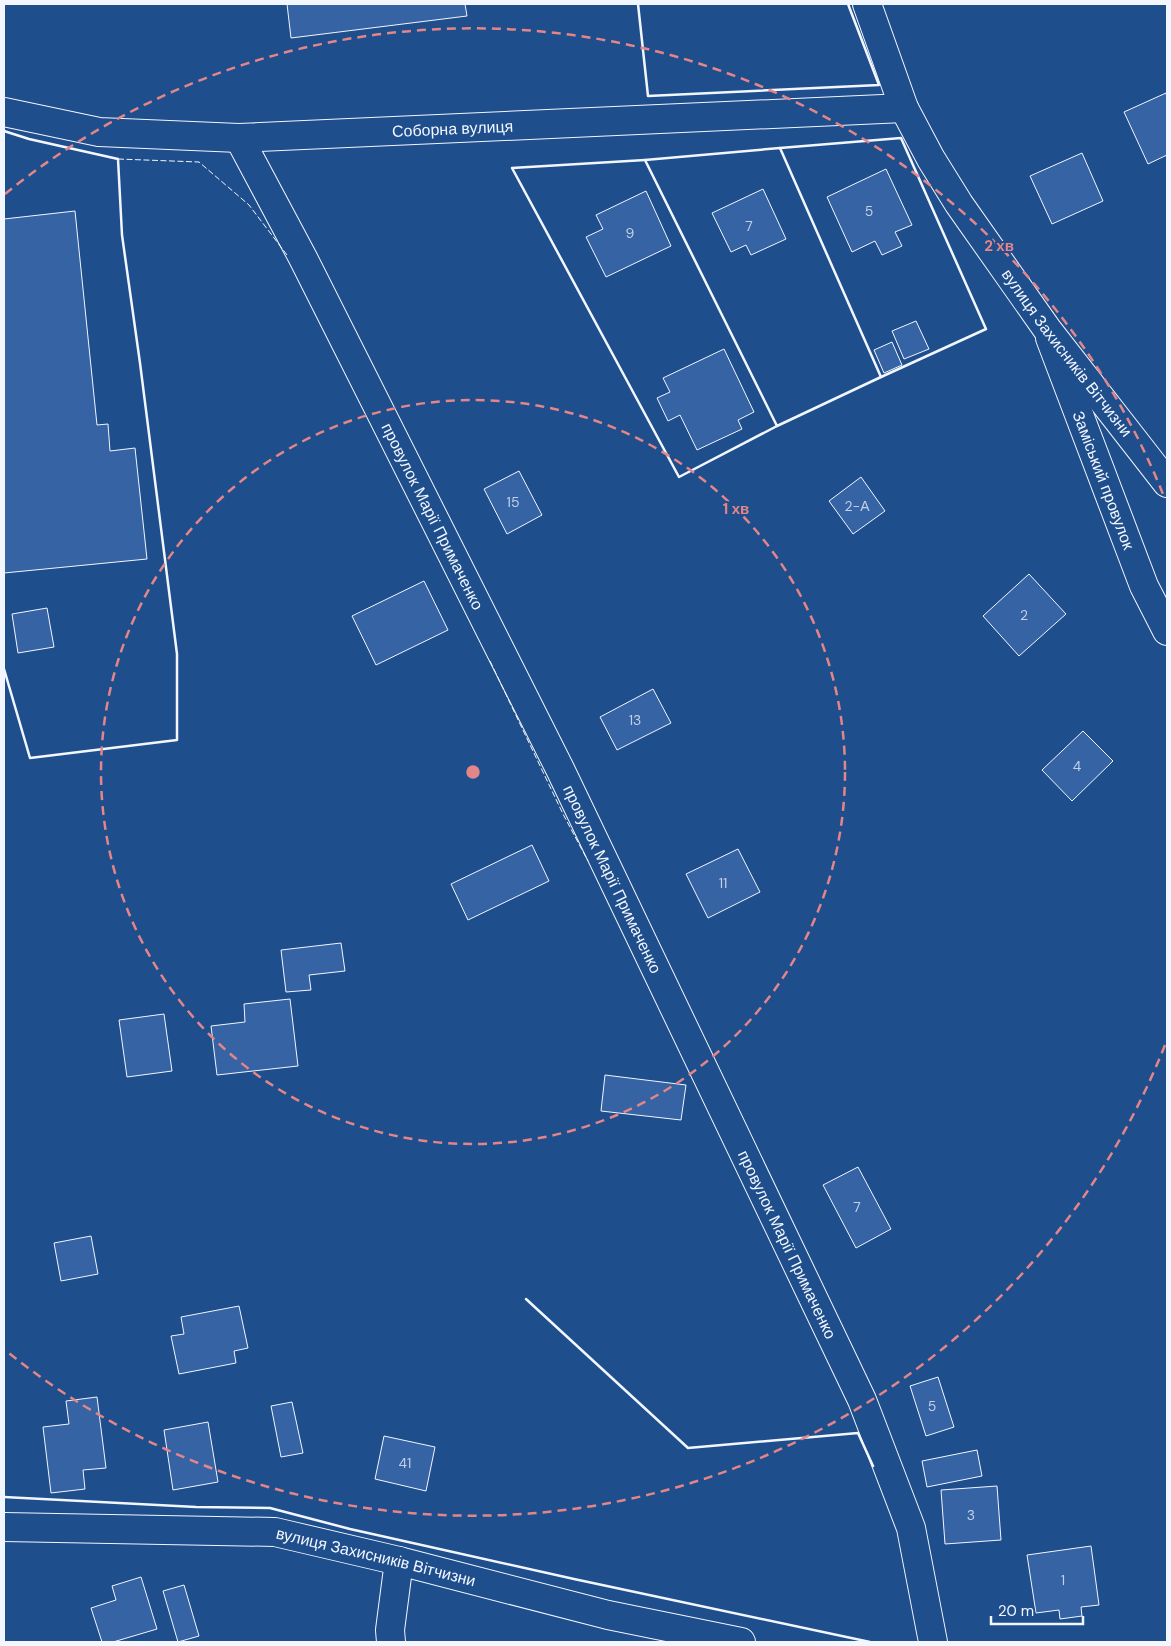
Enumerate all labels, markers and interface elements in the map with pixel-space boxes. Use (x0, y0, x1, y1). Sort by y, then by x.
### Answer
street label: Соборна вулиця (391, 115, 514, 142)
house number: 5 (865, 202, 873, 220)
house number: 7 (745, 217, 753, 235)
house number: 9 (626, 224, 635, 242)
text: 2 хв (984, 236, 1014, 256)
street label: вулиця Захисників Вітчизни (997, 265, 1137, 441)
street label: Заміський провулок (1068, 408, 1140, 553)
street label: провулок Марії Примаченко (377, 419, 489, 613)
house number: 15 (507, 493, 519, 511)
house number: 2-А (845, 497, 870, 515)
text: 1 хв (723, 499, 749, 519)
house number: 2 (1020, 606, 1028, 624)
house number: 13 (629, 711, 641, 729)
house number: 4 (1073, 757, 1082, 775)
centre of rings (464, 763, 482, 781)
street label: провулок Марії Примаченко (559, 781, 667, 977)
house number: 11 (719, 874, 727, 892)
street label: провулок Марії Примаченко (733, 1147, 842, 1342)
house number: 7 (853, 1198, 861, 1216)
house number: 5 (928, 1397, 936, 1415)
house number: 41 (399, 1454, 411, 1472)
house number: 3 (967, 1506, 975, 1524)
street label: вулиця Захисників Вітчизни (274, 1522, 478, 1591)
house number: 1 (1061, 1571, 1065, 1589)
scale bar (991, 1594, 1084, 1626)
text: 20 m (998, 1601, 1034, 1621)

